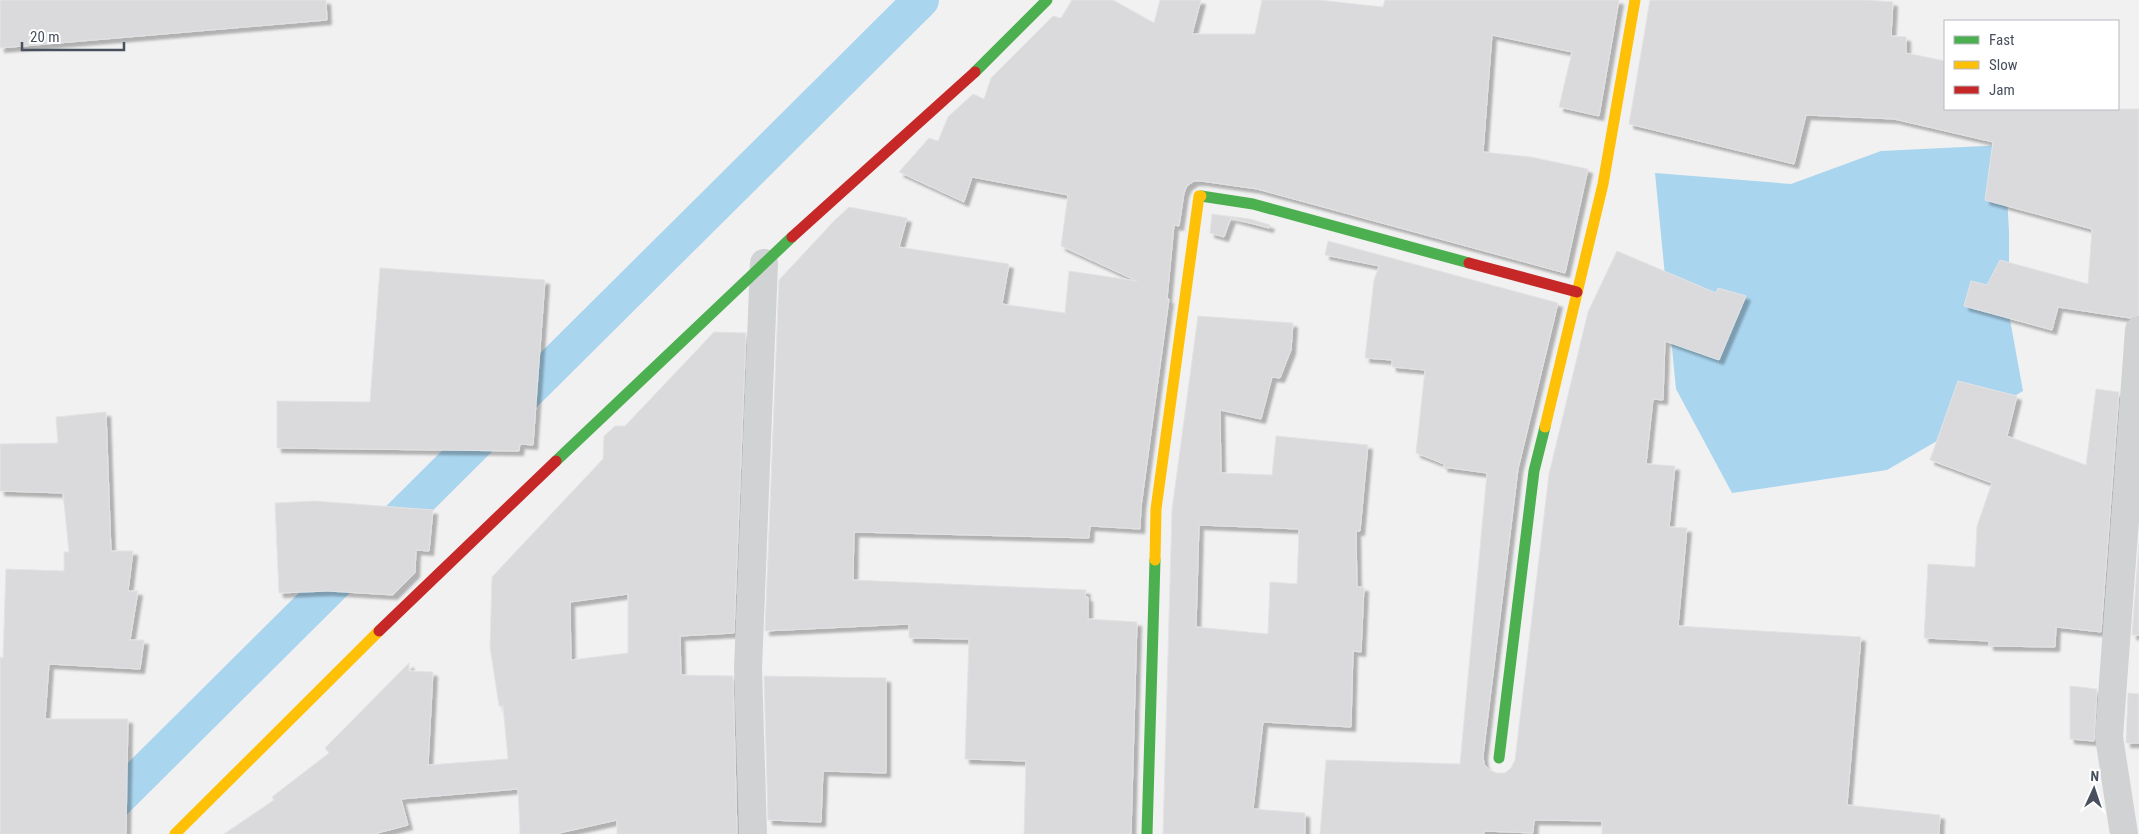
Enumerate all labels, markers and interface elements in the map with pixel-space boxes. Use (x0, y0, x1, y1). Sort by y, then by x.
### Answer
scale bar (22, 20, 125, 52)
legend (1944, 20, 2119, 110)
text: 20 m (30, 28, 60, 46)
text: Fast (1989, 31, 2014, 49)
text: Slow (1989, 56, 2018, 74)
text: Jam (1989, 81, 2015, 99)
north arrow (2069, 764, 2119, 814)
text: N (2090, 768, 2099, 784)

